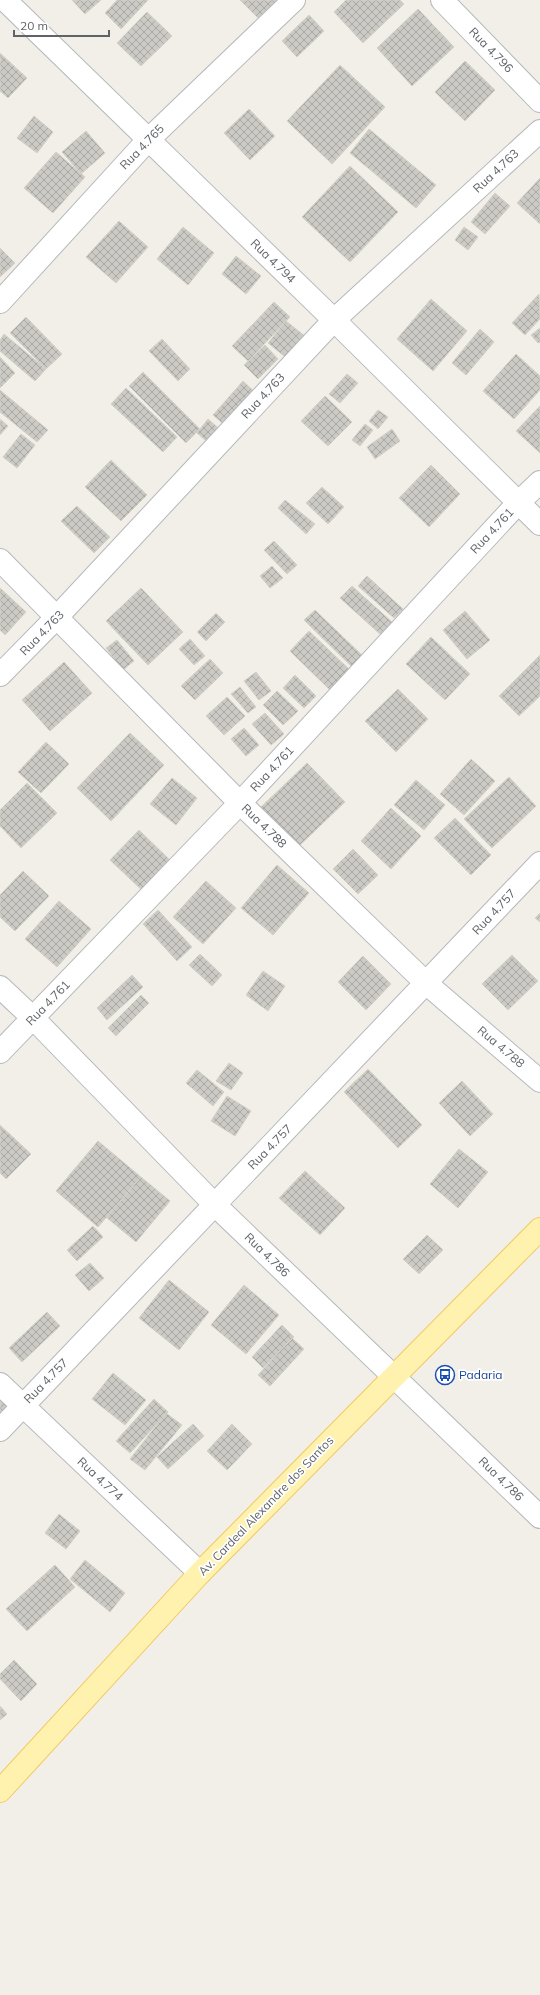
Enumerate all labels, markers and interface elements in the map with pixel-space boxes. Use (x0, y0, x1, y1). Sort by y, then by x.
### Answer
scale bar (14, 12, 109, 38)
text: 20 m (20, 18, 48, 33)
street label: Rua 4.796 (466, 24, 517, 75)
street label: Rua 4.765 (116, 121, 167, 172)
street label: Rua 4.763 (470, 146, 522, 196)
street label: Rua 4.794 (248, 235, 299, 286)
street label: Rua 4.763 (238, 370, 288, 422)
street label: Rua 4.761 (467, 505, 517, 557)
street label: Rua 4.763 (16, 607, 67, 658)
street label: Rua 4.761 (247, 743, 297, 795)
street label: Rua 4.788 (239, 800, 290, 851)
street label: Rua 4.757 (469, 886, 519, 938)
street label: Rua 4.761 (22, 977, 73, 1028)
street label: Rua 4.788 (475, 1023, 528, 1071)
street label: Rua 4.757 (244, 1121, 295, 1172)
street label: Rua 4.786 (242, 1229, 293, 1280)
street label: Rua 4.757 (20, 1355, 71, 1406)
bus stop icon: Padaria (434, 1364, 456, 1386)
place label: Padaria (459, 1367, 503, 1382)
street label: Av. Cardeal Alexandre dos Santos (195, 1433, 336, 1579)
street label: Rua 4.786 (476, 1453, 527, 1504)
street label: Rua 4.774 (74, 1454, 126, 1504)

